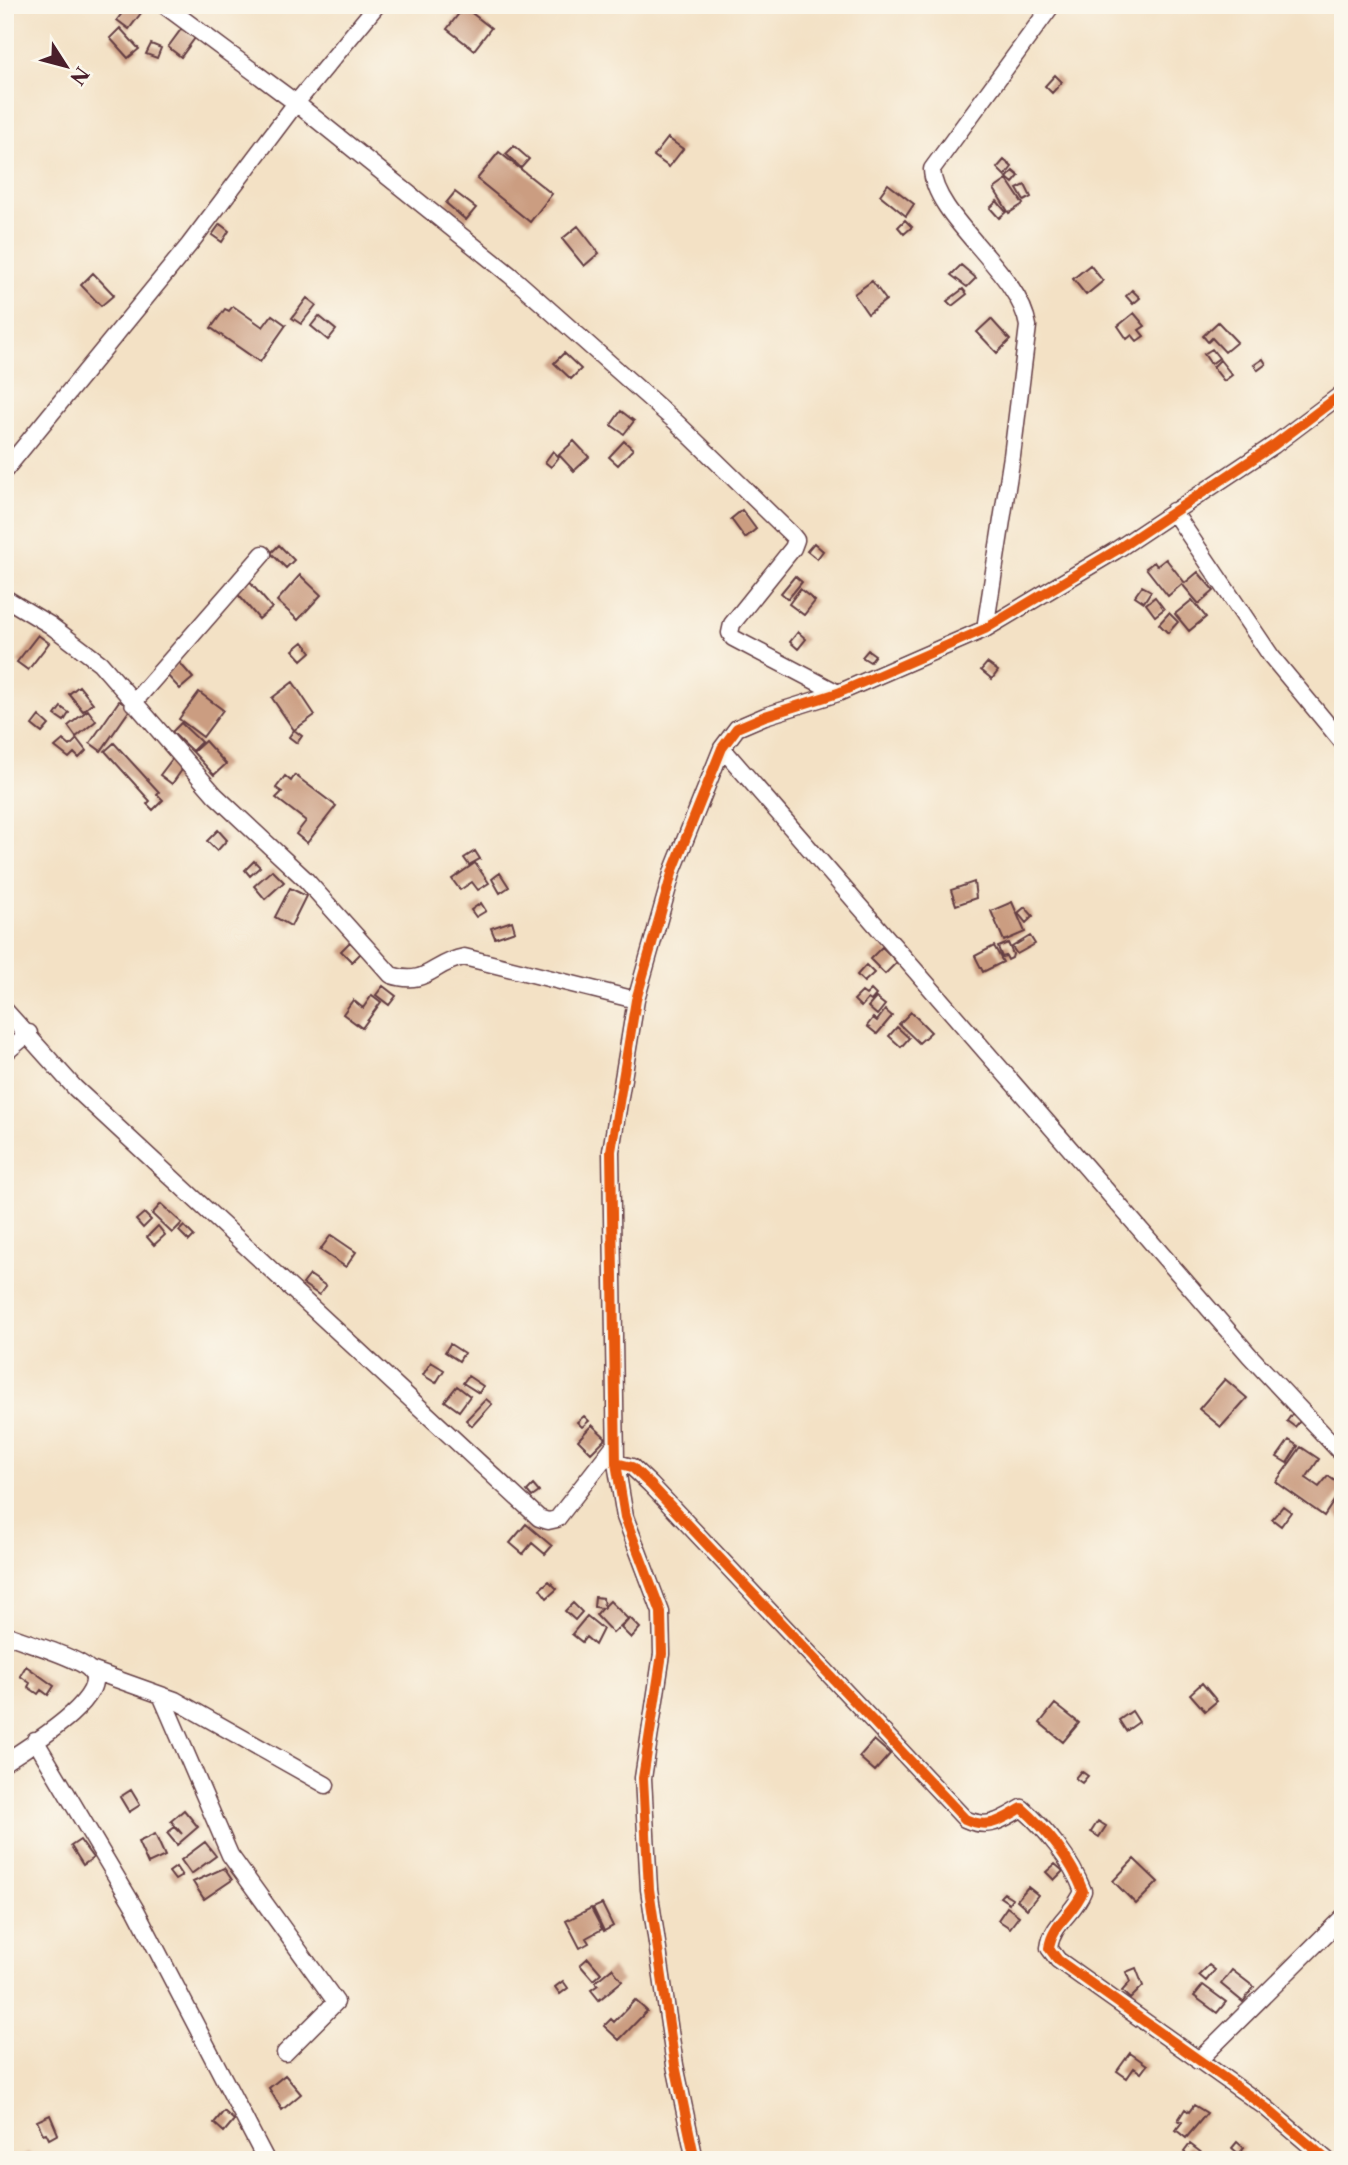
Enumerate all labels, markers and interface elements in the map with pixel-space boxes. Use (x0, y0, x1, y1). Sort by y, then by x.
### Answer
north arrow (32, 32, 102, 102)
text: N (65, 62, 94, 89)

